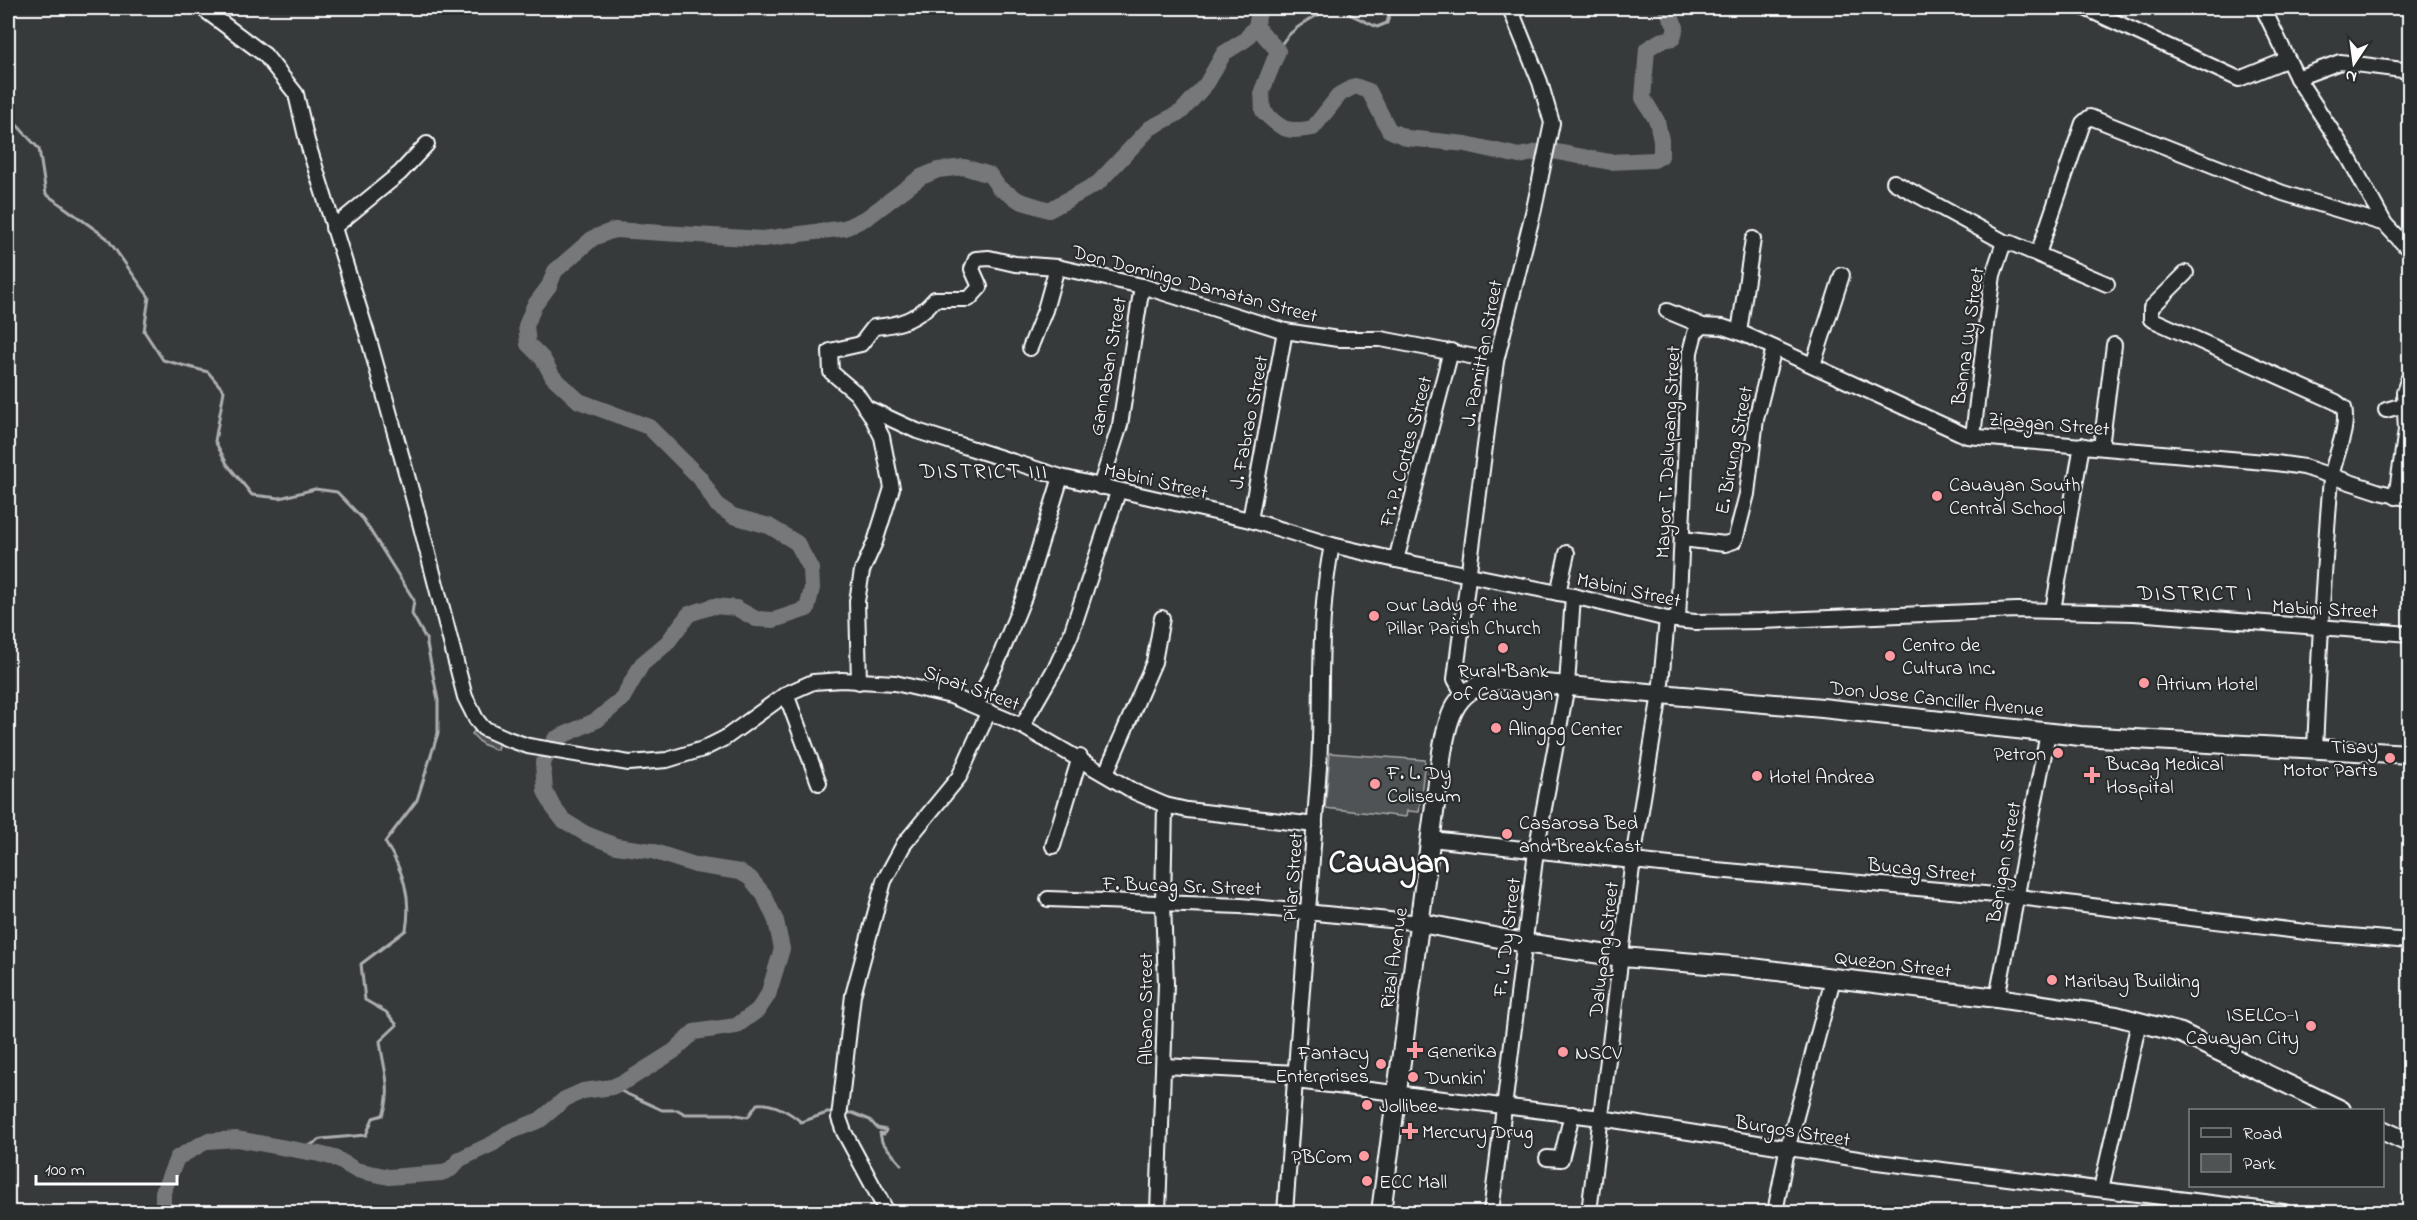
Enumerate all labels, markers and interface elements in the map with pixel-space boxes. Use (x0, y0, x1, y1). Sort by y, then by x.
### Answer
north arrow (2324, 33, 2384, 93)
text: N (2343, 63, 2359, 89)
street label: Don Domingo Damatan Street (1067, 238, 1321, 333)
street label: Banna Uy Street (1945, 265, 1994, 408)
street label: J. Pamittan Street (1455, 277, 1512, 429)
street label: Gannaban Street (1083, 294, 1136, 438)
street label: Mayor T. Dalupang Street (1649, 345, 1691, 559)
street label: J. Fabrao Street (1223, 353, 1278, 492)
street label: Fr. P. Cortes Street (1373, 373, 1442, 531)
street label: E. Birung Street (1709, 384, 1763, 517)
street label: Zipagan Street (1987, 406, 2111, 446)
street label: Mabini Street (1101, 456, 1211, 509)
district label: DISTRICT III (918, 457, 1049, 489)
place label: Cauayan South Central School (1949, 472, 2081, 524)
marker: Cauayan South Central School (1930, 489, 1944, 503)
street label: Mabini Street (1574, 566, 1684, 617)
district label: DISTRICT I (2136, 579, 2253, 611)
place label: Our Lady of the Pillar Parish Church (1386, 592, 1541, 644)
street label: Mabini Street (2271, 593, 2379, 628)
marker: Our Lady of the Pillar Parish Church (1367, 609, 1381, 623)
place label: Centro de Cultura Inc. (1902, 632, 1995, 684)
marker: Rural Bank of Cauayan (1496, 641, 1510, 655)
marker: Centro de Cultura Inc. (1883, 649, 1897, 663)
place label: Rural Bank of Cauayan (1453, 658, 1553, 710)
street label: Sipat Street (919, 659, 1023, 720)
place label: Atrium Hotel (2156, 671, 2258, 700)
street label: Don Jose Canciller Avenue (1827, 675, 2045, 726)
marker: Atrium Hotel (2137, 676, 2151, 690)
place label: Alingog Center (1508, 716, 1623, 746)
marker: Alingog Center (1489, 721, 1503, 735)
place label: Tisay Motor Parts (2283, 734, 2378, 786)
place label: Petron (1993, 741, 2046, 770)
marker: Petron (2051, 746, 2065, 760)
place label: Bucag Medical Hospital (2105, 751, 2224, 803)
marker: Tisay Motor Parts (2383, 751, 2397, 765)
place label: F. L. Dy Coliseum (1386, 760, 1461, 812)
place label: Hotel Andrea (1769, 764, 1874, 793)
marker: Bucag Medical Hospital (2083, 766, 2101, 784)
marker: Hotel Andrea (1750, 769, 1764, 783)
marker: F. L. Dy Coliseum (1368, 777, 1382, 791)
street label: Banigan Street (1980, 799, 2031, 927)
place label: Casarosa Bed and Breakfast (1519, 810, 1641, 862)
marker: Casarosa Bed and Breakfast (1500, 827, 1514, 841)
street label: Pilar Street (1277, 831, 1312, 923)
district label: Cauayan (1328, 841, 1450, 889)
street label: Bucag Street (1865, 851, 1978, 893)
street label: F. Bucag Sr. Street (1101, 870, 1262, 906)
street label: F. L. Dy Street (1487, 876, 1530, 999)
street label: Dalupang Street (1583, 880, 1629, 1020)
street label: Rizal Avenue (1374, 906, 1417, 1011)
street label: Quezon Street (1833, 944, 1953, 987)
street label: Albano Street (1133, 952, 1162, 1065)
place label: Maribay Building (2064, 968, 2200, 998)
marker: Maribay Building (2045, 973, 2059, 987)
place label: ISELCO-I Cauayan City (2186, 1002, 2299, 1054)
marker: ISELCO-I Cauayan City (2304, 1019, 2318, 1033)
place label: Generika (1427, 1038, 1497, 1067)
place label: Fantacy Enterprises (1275, 1040, 1369, 1092)
place label: NSCV (1575, 1040, 1622, 1069)
marker: Generika (1408, 1043, 1422, 1057)
marker: NSCV (1556, 1045, 1570, 1059)
marker: Fantacy Enterprises (1374, 1057, 1388, 1071)
place label: Dunkin' (1424, 1065, 1485, 1094)
marker: Dunkin' (1406, 1070, 1420, 1084)
place label: Jollibee (1379, 1093, 1437, 1122)
marker: Jollibee (1360, 1098, 1374, 1112)
street label: Burgos Street (1732, 1109, 1852, 1157)
legend (2189, 1109, 2384, 1187)
place label: Mercury Drug (1422, 1119, 1533, 1149)
text: Road (2243, 1122, 2282, 1148)
marker: Mercury Drug (1403, 1124, 1417, 1138)
place label: PBCom (1291, 1144, 1352, 1173)
scale bar (36, 1148, 177, 1186)
marker: PBCom (1357, 1149, 1371, 1163)
text: Park (2243, 1152, 2276, 1178)
text: 100 m (45, 1158, 85, 1184)
place label: ECC Mall (1379, 1169, 1447, 1198)
marker: ECC Mall (1360, 1174, 1374, 1188)

